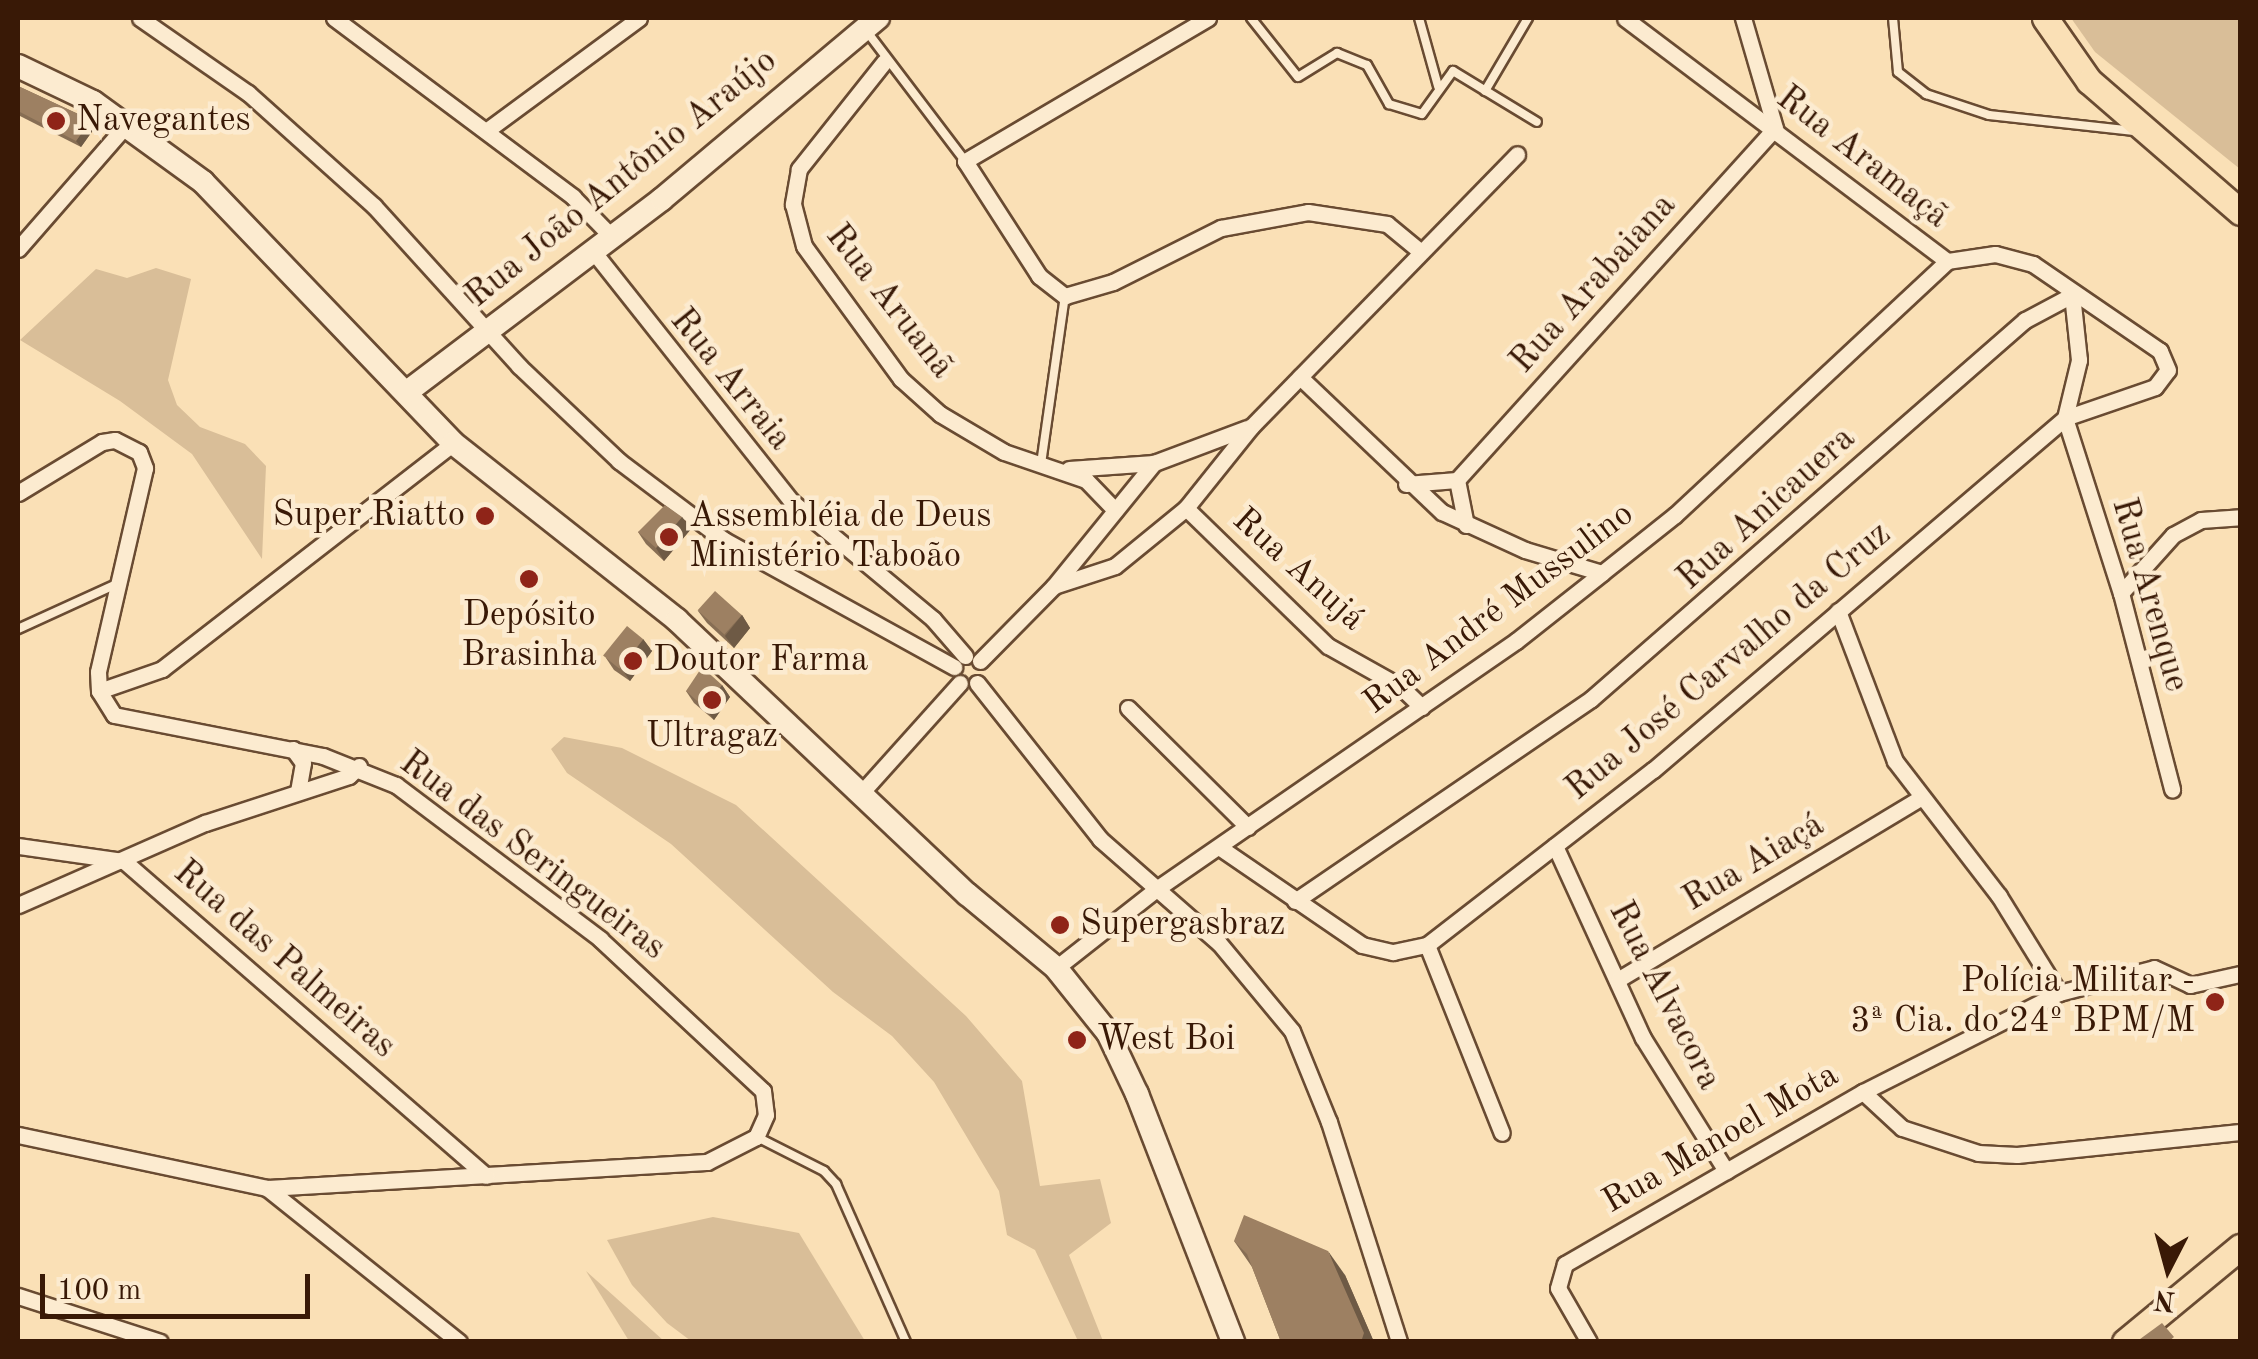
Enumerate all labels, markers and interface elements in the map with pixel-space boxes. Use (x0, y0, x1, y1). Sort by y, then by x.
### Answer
street label: Rua João Antônio Araújo (458, 41, 786, 317)
street label: Rua Aramaçã (1768, 78, 1956, 238)
place label: Navegantes (76, 100, 251, 142)
marker: Navegantes (45, 110, 67, 132)
street label: Rua Arabaiana (1502, 185, 1686, 383)
street label: Rua Aruanã (816, 217, 962, 387)
street label: Rua Arraia (660, 301, 800, 459)
street label: Rua Anicauera (1669, 418, 1865, 600)
street label: Rua Arenque (2101, 493, 2197, 697)
street label: Rua André Mussulino (1356, 494, 1642, 724)
place label: Super Riatto (273, 495, 465, 537)
place label: Assembléia de Deus Ministério Taboão (689, 496, 991, 578)
street label: Rua Anujá (1223, 500, 1373, 640)
marker: Super Riatto (474, 505, 496, 527)
street label: Rua José Carvalho da Cruz (1558, 514, 1900, 810)
marker: Assembléia de Deus Ministério Taboão (658, 526, 680, 548)
marker: Depósito Brasinha (518, 568, 540, 590)
place label: Depósito Brasinha (461, 595, 597, 677)
place label: Doutor Farma (653, 640, 868, 682)
marker: Doutor Farma (622, 650, 644, 672)
marker: Ultragaz (701, 689, 723, 711)
place label: Ultragaz (646, 716, 778, 758)
street label: Rua das Seringueiras (391, 742, 673, 970)
street label: Rua Aiaçá (1676, 805, 1832, 921)
street label: Rua das Palmeiras (164, 852, 404, 1068)
street label: Rua Alvacora (1599, 895, 1729, 1097)
place label: Supergasbraz (1080, 904, 1285, 946)
marker: Supergasbraz (1049, 914, 1071, 936)
place label: Polícia Militar - 3ª Cia. do 24º BPM/M (1850, 961, 2195, 1043)
marker: Polícia Militar - 3ª Cia. do 24º BPM/M (2204, 991, 2226, 1013)
place label: West Boi (1097, 1019, 1235, 1061)
marker: West Boi (1066, 1029, 1088, 1051)
street label: Rua Manoel Mota (1596, 1054, 1846, 1224)
north arrow (2118, 1219, 2218, 1319)
scale bar (45, 1254, 315, 1316)
text: 100 m (57, 1276, 141, 1306)
text: N (2153, 1284, 2177, 1314)

